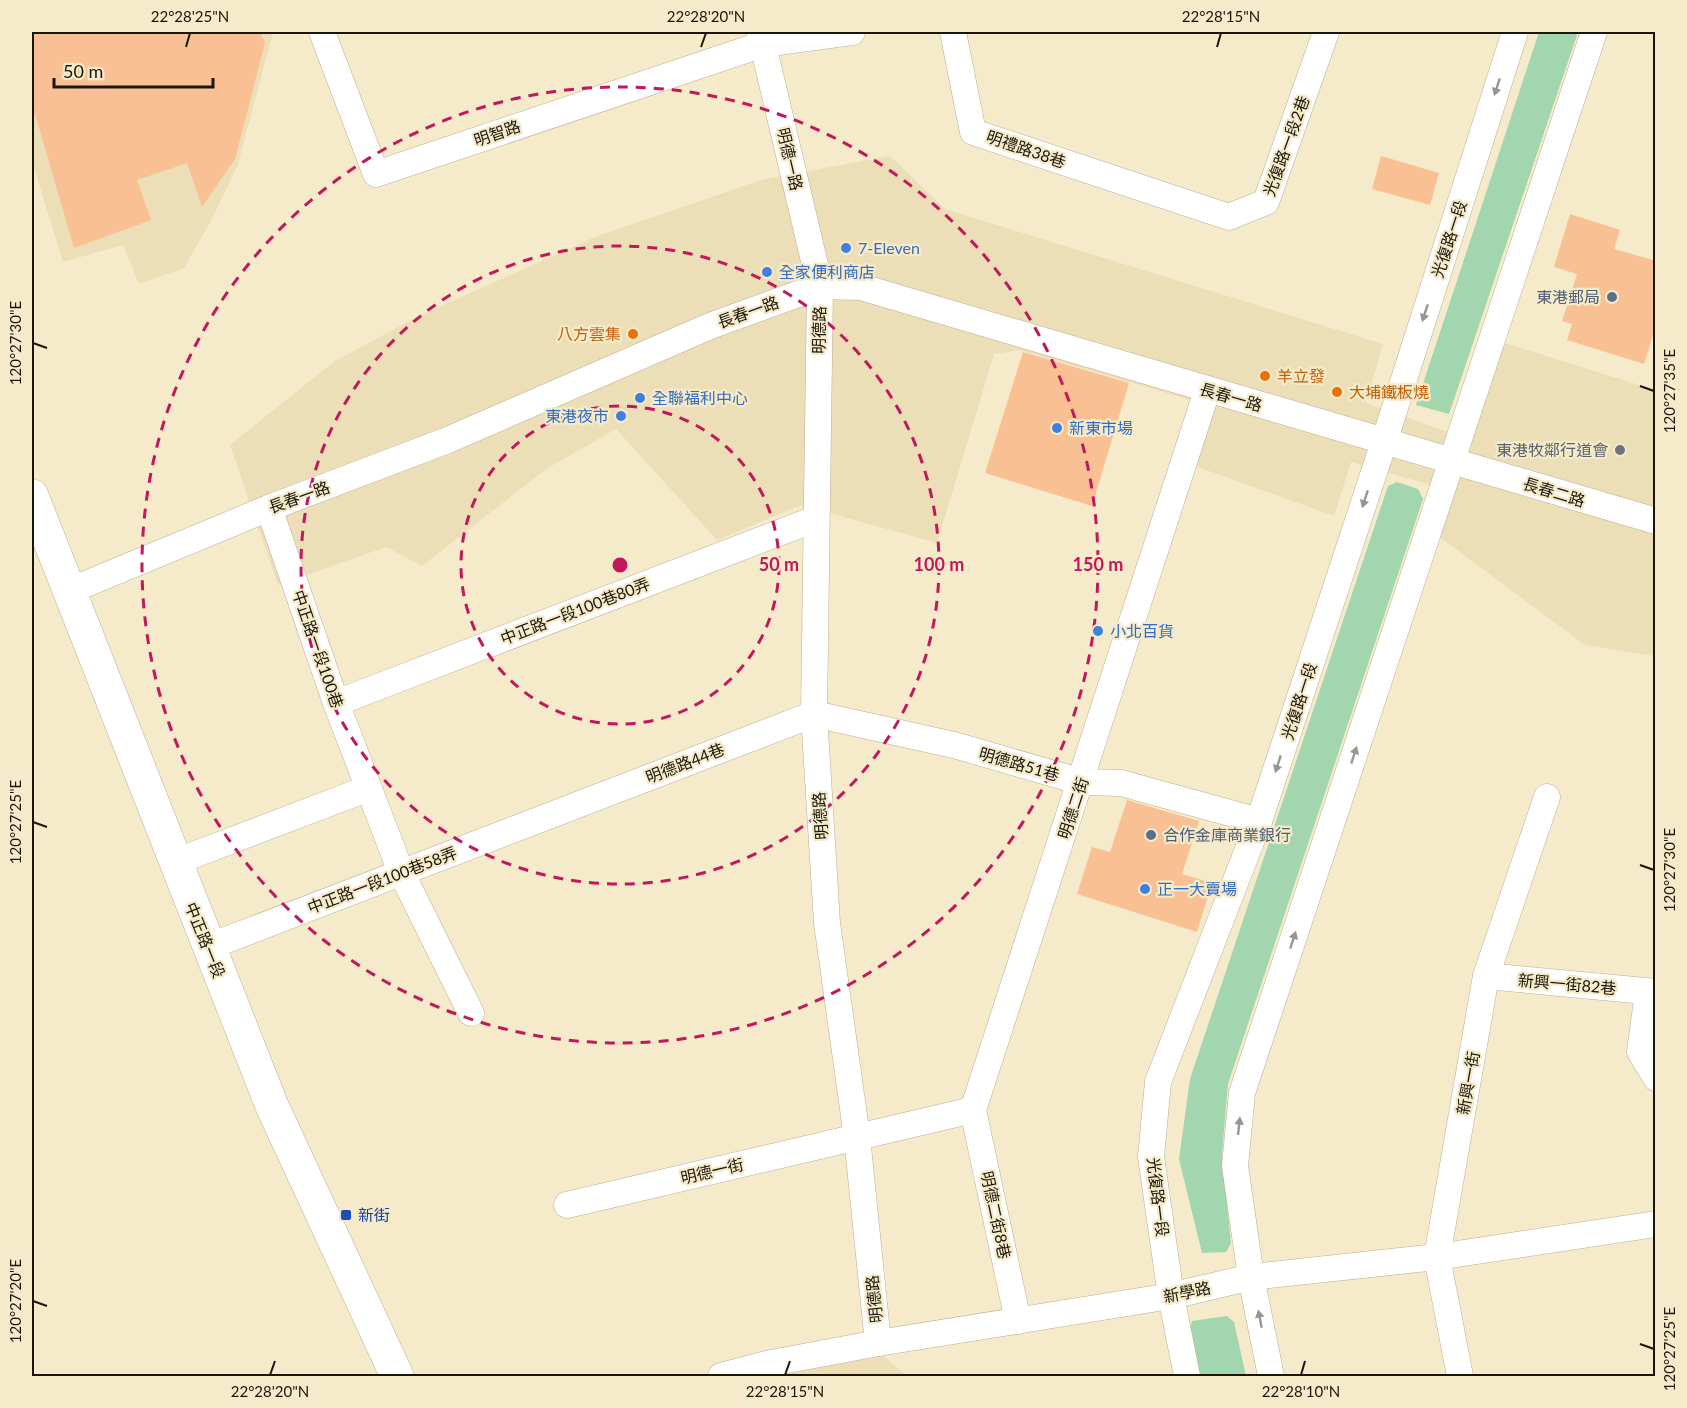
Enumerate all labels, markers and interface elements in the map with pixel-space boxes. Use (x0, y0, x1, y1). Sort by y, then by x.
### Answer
text: 22°28'25"N (151, 7, 229, 25)
text: 22°28'20"N (667, 7, 745, 25)
text: 22°28'15"N (1182, 7, 1260, 25)
scale bar (54, 51, 213, 89)
text: 50 m (63, 60, 103, 82)
one-way arrow (1492, 78, 1501, 96)
street label: 光復路一段2巷 (1259, 93, 1312, 199)
street label: 明智路 (471, 116, 523, 149)
street label: 明德一路 (774, 126, 807, 192)
street label: 明禮路38巷 (984, 126, 1068, 171)
street label: 光復路一段 (1427, 198, 1470, 280)
place label: 7-Eleven (858, 238, 920, 257)
marker: 7-Eleven (839, 241, 853, 255)
place label: 全家便利商店 (779, 262, 875, 281)
marker: 全家便利商店 (760, 265, 774, 279)
place label: 東港郵局 (1536, 287, 1600, 306)
marker: 東港郵局 (1605, 290, 1619, 304)
street label: 長春一路 (715, 292, 781, 331)
text: 120°27'30"E (6, 301, 24, 385)
one-way arrow (1420, 304, 1429, 322)
street label: 明德路 (809, 306, 828, 354)
place label: 八方雲集 (557, 324, 621, 343)
marker: 八方雲集 (626, 327, 640, 341)
text: 120°27'35"E (1660, 349, 1678, 433)
place label: 羊立發 (1277, 366, 1325, 385)
marker: 羊立發 (1258, 369, 1272, 383)
street label: 長春一路 (1198, 379, 1265, 414)
place label: 大埔鐵板燒 (1349, 382, 1429, 401)
marker: 大埔鐵板燒 (1330, 385, 1344, 399)
place label: 全聯福利中心 (652, 388, 748, 407)
marker: 全聯福利中心 (633, 391, 647, 405)
place label: 東港夜市 (545, 406, 609, 425)
marker: 東港夜市 (614, 409, 628, 423)
place label: 新東市場 (1069, 418, 1133, 437)
marker: 新東市場 (1050, 421, 1064, 435)
place label: 東港牧鄰行道會 (1496, 440, 1608, 459)
marker: 東港牧鄰行道會 (1613, 443, 1627, 457)
street label: 長春二路 (1521, 473, 1588, 510)
street label: 長春一路 (266, 477, 332, 516)
one-way arrow (1360, 490, 1370, 508)
text: 50 m (759, 553, 799, 575)
text: 100 m (914, 553, 964, 575)
text: 150 m (1073, 553, 1123, 575)
centre of rings (610, 555, 630, 575)
street label: 中正路一段100巷80弄 (497, 573, 652, 648)
street label: 中正路一段100巷 (289, 587, 348, 710)
place label: 小北百貨 (1110, 621, 1174, 640)
marker: 小北百貨 (1091, 624, 1105, 638)
street label: 光復路一段 (1277, 660, 1320, 742)
street label: 明德路44巷 (643, 739, 727, 786)
street label: 明德路51巷 (977, 743, 1061, 784)
one-way arrow (1350, 746, 1360, 764)
one-way arrow (1273, 755, 1282, 773)
street label: 明德二街 (1054, 774, 1091, 841)
text: 120°27'25"E (6, 780, 24, 864)
street label: 明德路 (808, 791, 831, 841)
place label: 合作金庫商業銀行 (1163, 825, 1291, 844)
marker: 合作金庫商業銀行 (1144, 828, 1158, 842)
text: 120°27'30"E (1660, 828, 1678, 912)
street label: 中正路一段100巷58弄 (304, 842, 459, 917)
place label: 正一大賣場 (1157, 879, 1237, 898)
marker: 正一大賣場 (1138, 882, 1152, 896)
street label: 中正路一段 (182, 899, 229, 980)
one-way arrow (1288, 931, 1298, 949)
street label: 新興一街82巷 (1517, 970, 1617, 997)
street label: 新興一街 (1453, 1050, 1482, 1116)
one-way arrow (1234, 1117, 1244, 1136)
street label: 明德一街 (679, 1154, 745, 1187)
street label: 光復路一段 (1144, 1156, 1173, 1238)
street label: 明德二街8巷 (978, 1169, 1015, 1261)
place label: 新街 (358, 1205, 390, 1224)
marker: 新街 (339, 1208, 353, 1222)
text: 120°27'20"E (6, 1259, 24, 1343)
street label: 明德路 (862, 1274, 885, 1324)
street label: 新學路 (1161, 1277, 1212, 1306)
text: 120°27'25"E (1660, 1307, 1678, 1391)
one-way arrow (1255, 1309, 1264, 1328)
text: 22°28'20"N (231, 1382, 309, 1400)
text: 22°28'15"N (746, 1382, 824, 1400)
text: 22°28'10"N (1262, 1382, 1340, 1400)

